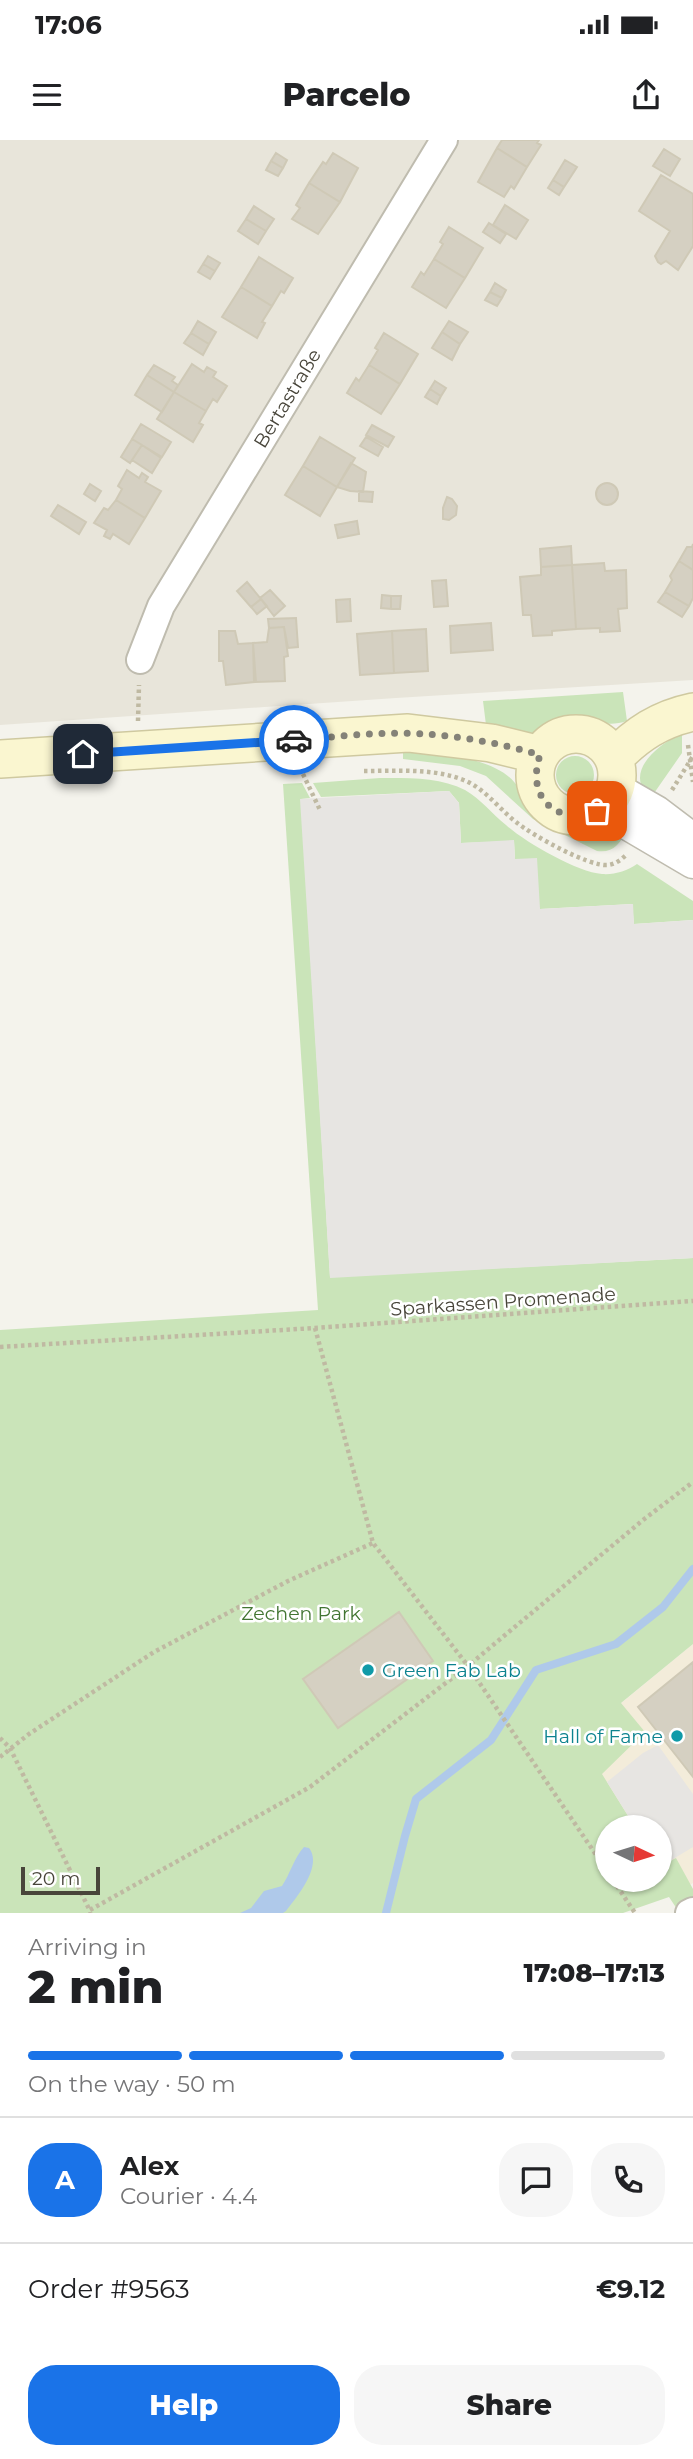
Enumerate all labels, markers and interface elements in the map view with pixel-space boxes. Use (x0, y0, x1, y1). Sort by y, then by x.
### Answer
text: 17:06 (35, 9, 102, 41)
text: Parcelo (282, 75, 411, 114)
icon: menu (28, 76, 66, 114)
icon: share (627, 76, 665, 114)
street label: Bertastraße (249, 345, 326, 452)
courier (259, 705, 329, 775)
icon: car (275, 721, 313, 759)
pin (53, 724, 113, 784)
icon: home (64, 735, 102, 773)
pin (567, 781, 627, 841)
icon: bag (578, 792, 616, 830)
street label: Sparkassen Promenade (390, 1282, 617, 1321)
park label: Zechen Park (241, 1602, 361, 1625)
place label: Green Fab Lab (382, 1659, 521, 1682)
marker: Green Fab Lab (360, 1662, 376, 1678)
place label: Hall of Fame (543, 1725, 663, 1748)
marker: Hall of Fame (669, 1728, 685, 1744)
north arrow (595, 1815, 672, 1892)
map controls (595, 1815, 672, 1892)
scale bar (21, 1864, 100, 1896)
text: 20 m (32, 1867, 80, 1890)
text: Arriving in (28, 1933, 147, 1961)
text: 17:08–17:13 (524, 1957, 665, 1989)
text: 2 min (28, 1958, 163, 2015)
text: On the way · 50 m (28, 2070, 236, 2098)
button: chat (499, 2143, 573, 2217)
button: phone (591, 2143, 665, 2217)
text: Alex (120, 2150, 179, 2182)
text: A (55, 2164, 75, 2196)
text: Courier · 4.4 (120, 2182, 257, 2210)
text: Order #9563 (28, 2273, 190, 2305)
text: €9.12 (596, 2273, 665, 2305)
button: Help (28, 2365, 340, 2445)
button: Share (354, 2365, 665, 2445)

